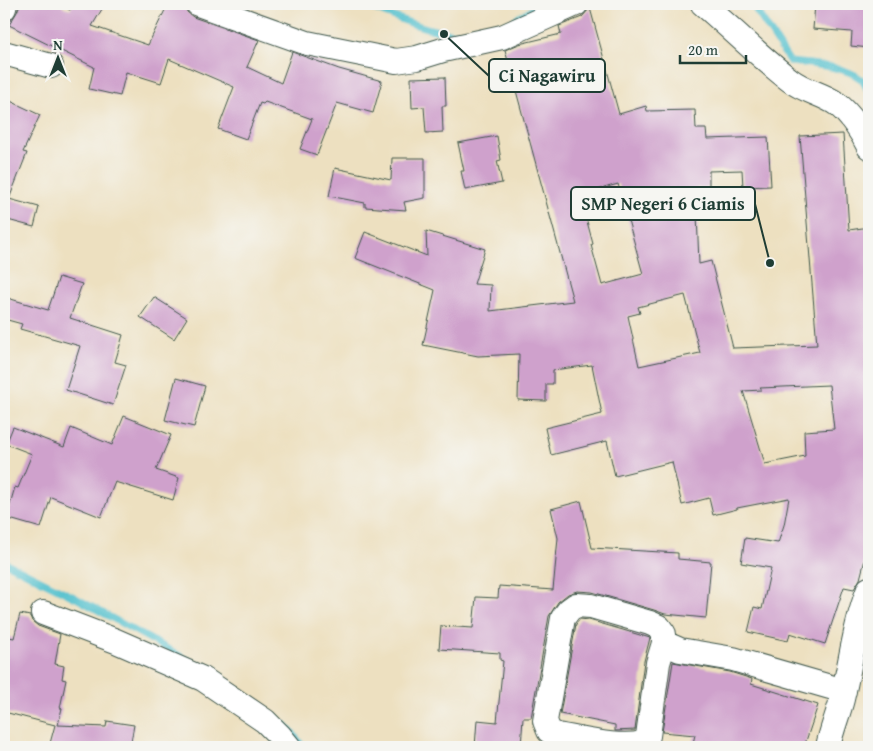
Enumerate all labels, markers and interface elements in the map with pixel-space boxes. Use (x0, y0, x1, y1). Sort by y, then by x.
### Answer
north arrow (32, 32, 82, 82)
scale bar (680, 32, 747, 64)
text: N (53, 35, 63, 55)
text: 20 m (688, 39, 719, 60)
callout: Ci Nagawiru (489, 59, 605, 92)
text: Ci Nagawiru (499, 62, 596, 89)
callout: SMP Negeri 6 Ciamis (571, 187, 755, 220)
text: SMP Negeri 6 Ciamis (581, 190, 745, 217)

